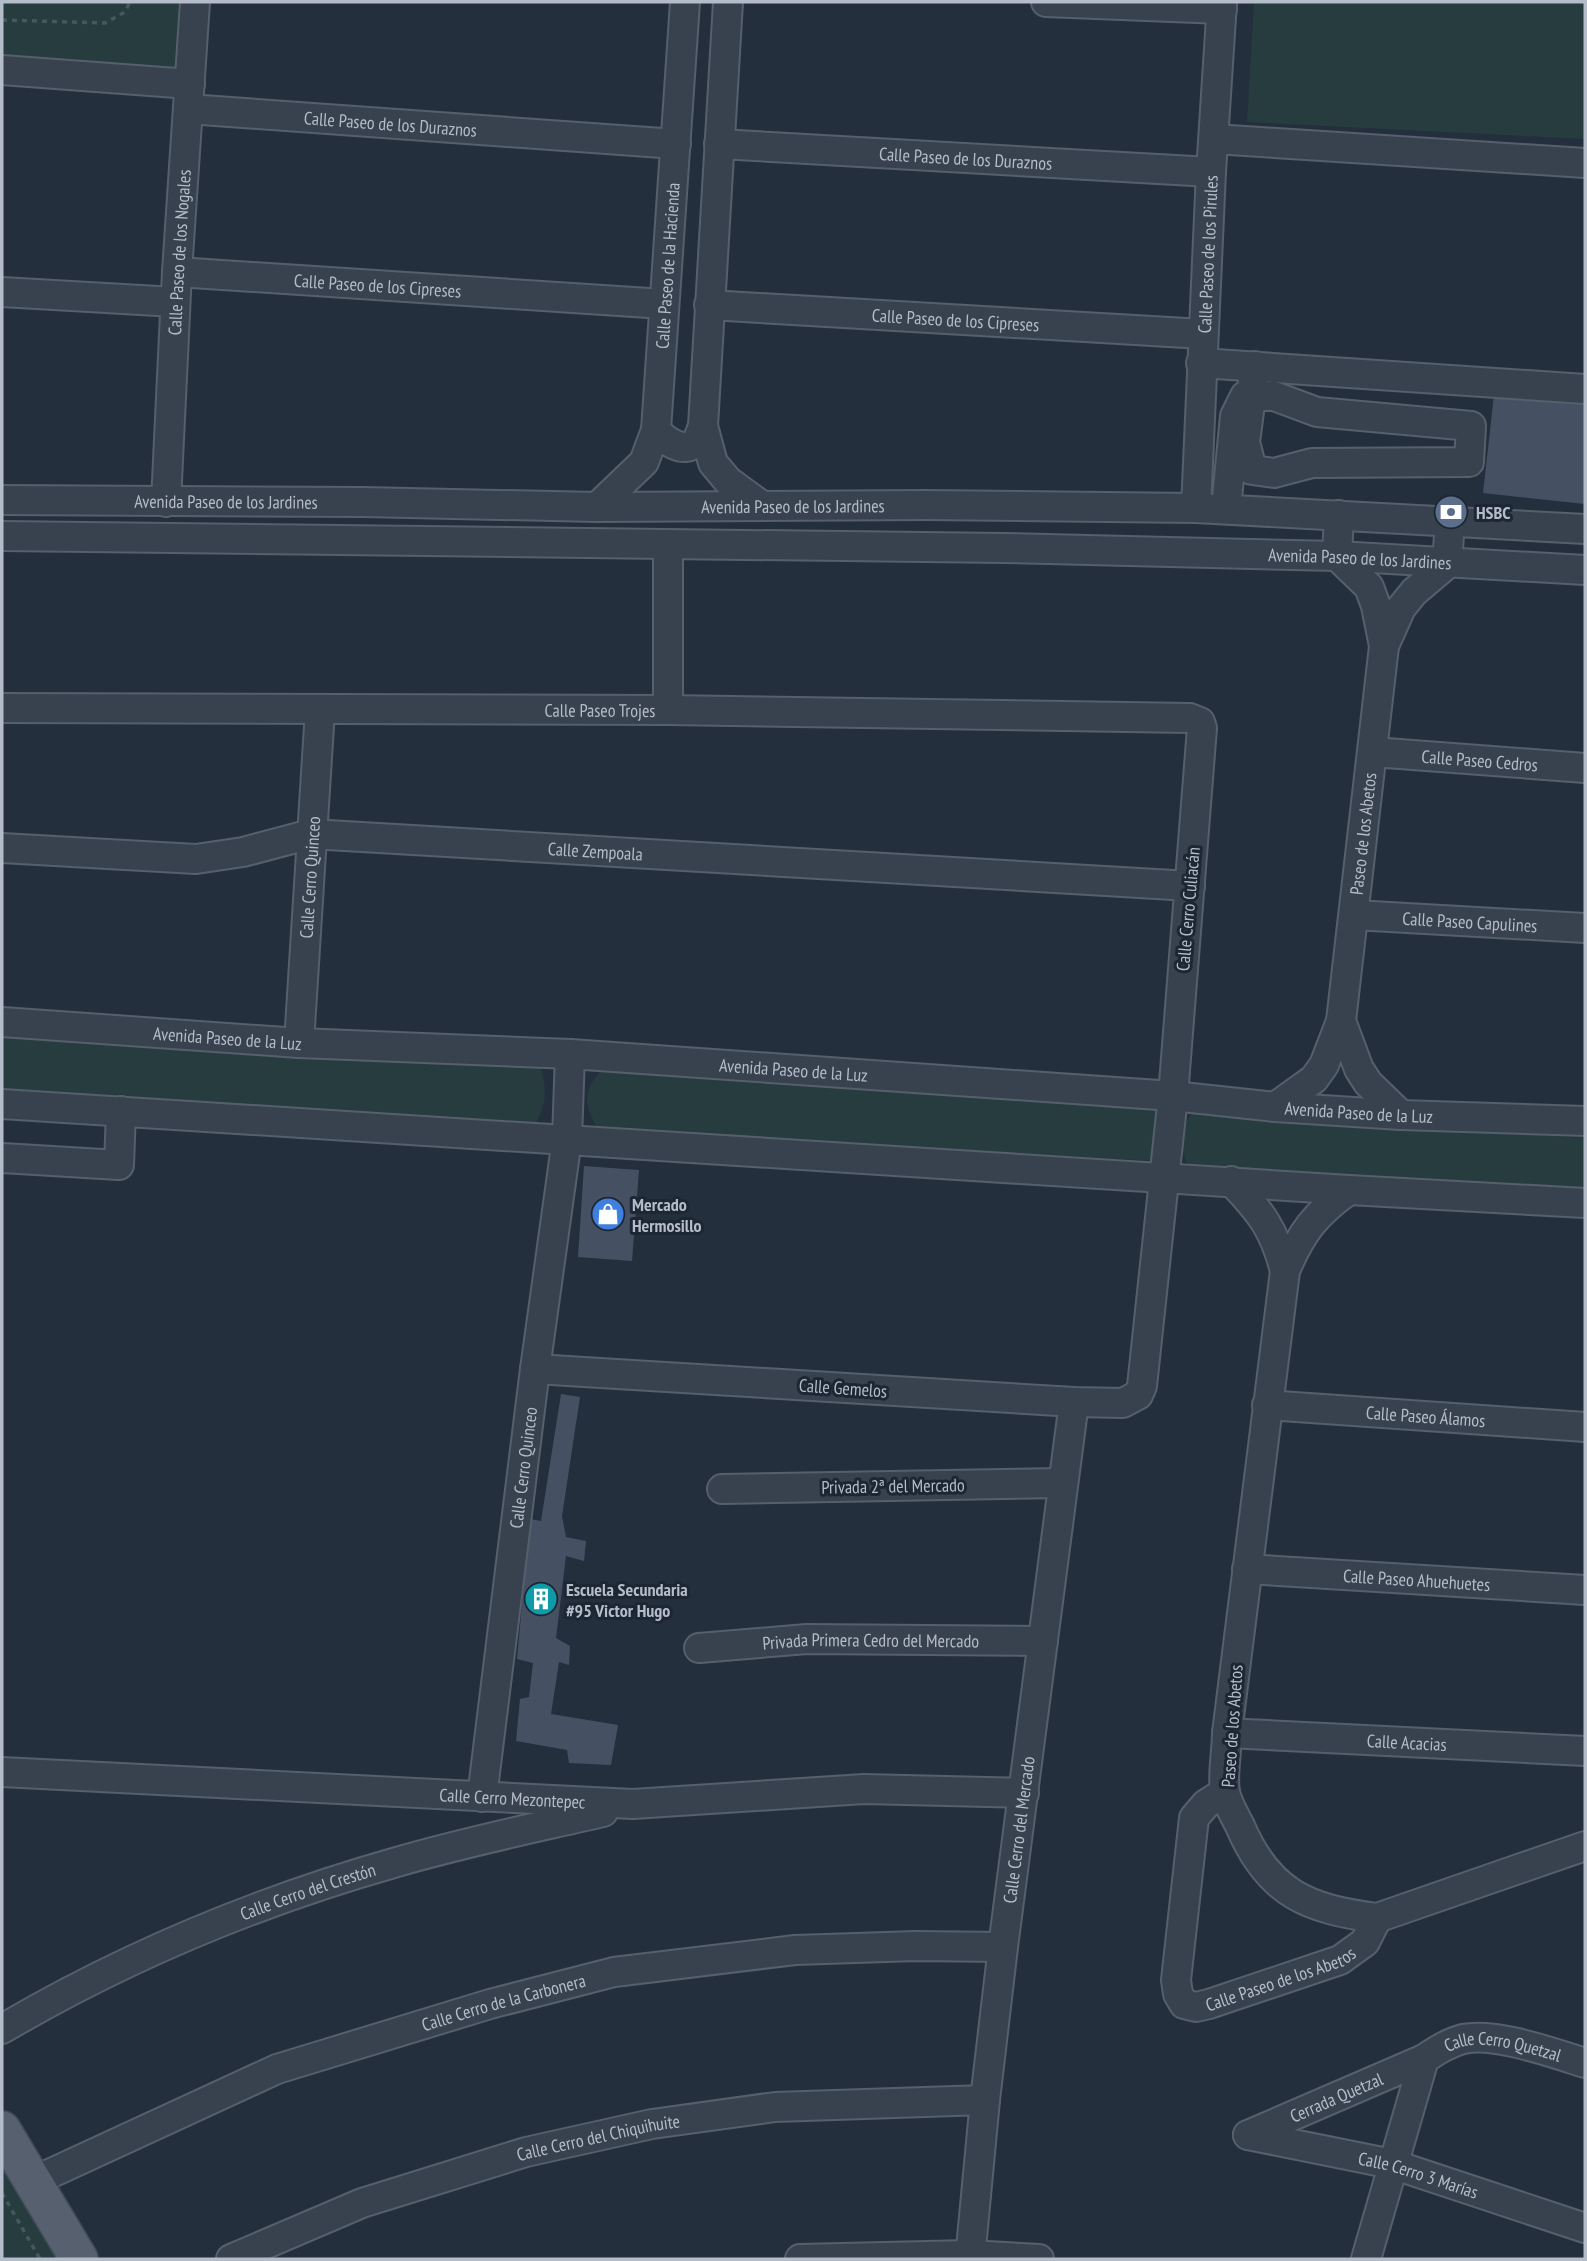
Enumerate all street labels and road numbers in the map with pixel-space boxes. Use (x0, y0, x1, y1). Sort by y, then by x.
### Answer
street label: Calle Paseo de los Duraznos (303, 106, 478, 141)
street label: Calle Paseo de los Duraznos (878, 142, 1053, 174)
street label: Calle Paseo de los Nogales (162, 169, 195, 336)
street label: Calle Paseo de los Pirules (1192, 175, 1222, 334)
street label: Calle Paseo de la Hacienda (650, 182, 684, 349)
street label: Calle Paseo de los Cipreses (293, 268, 462, 302)
street label: Calle Paseo de los Cipreses (871, 303, 1040, 336)
street label: Avenida Paseo de los Jardines (134, 489, 318, 513)
street label: Avenida Paseo de los Jardines (701, 494, 885, 518)
street label: Avenida Paseo de los Jardines (1268, 543, 1452, 574)
street label: Calle Paseo Trojes (545, 698, 655, 721)
street label: Calle Paseo Cedros (1421, 744, 1539, 776)
street label: Paseo de los Abetos (1344, 771, 1381, 896)
street label: Calle Cerro Quinceo (294, 815, 325, 939)
street label: Calle Zempoala (547, 837, 644, 865)
street label: Calle Cerro Culiacán (1171, 846, 1205, 972)
street label: Calle Paseo Capulines (1402, 906, 1538, 937)
street label: Avenida Paseo de la Luz (152, 1021, 302, 1055)
street label: Avenida Paseo de la Luz (719, 1053, 868, 1086)
street label: Avenida Paseo de la Luz (1284, 1096, 1433, 1128)
street label: Calle Gemelos (798, 1373, 888, 1403)
street label: Calle Paseo Álamos (1365, 1400, 1486, 1432)
street label: Calle Cerro Quinceo (504, 1405, 542, 1530)
street label: Privada 2ª del Mercado (821, 1473, 965, 1499)
street label: Calle Paseo Ahuehuetes (1342, 1563, 1491, 1596)
street label: Privada Primera Cedro del Mercado (761, 1627, 979, 1654)
street label: Paseo de los Abetos (1216, 1664, 1248, 1788)
street label: Calle Acacias (1366, 1729, 1447, 1756)
street label: Calle Cerro del Mercado (997, 1755, 1039, 1905)
street label: Calle Cerro Mezontepec (439, 1783, 586, 1813)
street label: Calle Cerro del Crestón (237, 1857, 378, 1925)
street label: Calle Paseo de los Abetos (1202, 1941, 1360, 2016)
street label: Calle Cerro de la Carbonera (419, 1968, 588, 2036)
street label: Calle Cerro Quetzal (1440, 2026, 1565, 2067)
street label: Cerrada Quetzal (1286, 2066, 1387, 2127)
street label: Calle Cerro del Chiquihuite (514, 2109, 681, 2166)
street label: Calle Cerro 3 Marías (1356, 2146, 1481, 2203)

